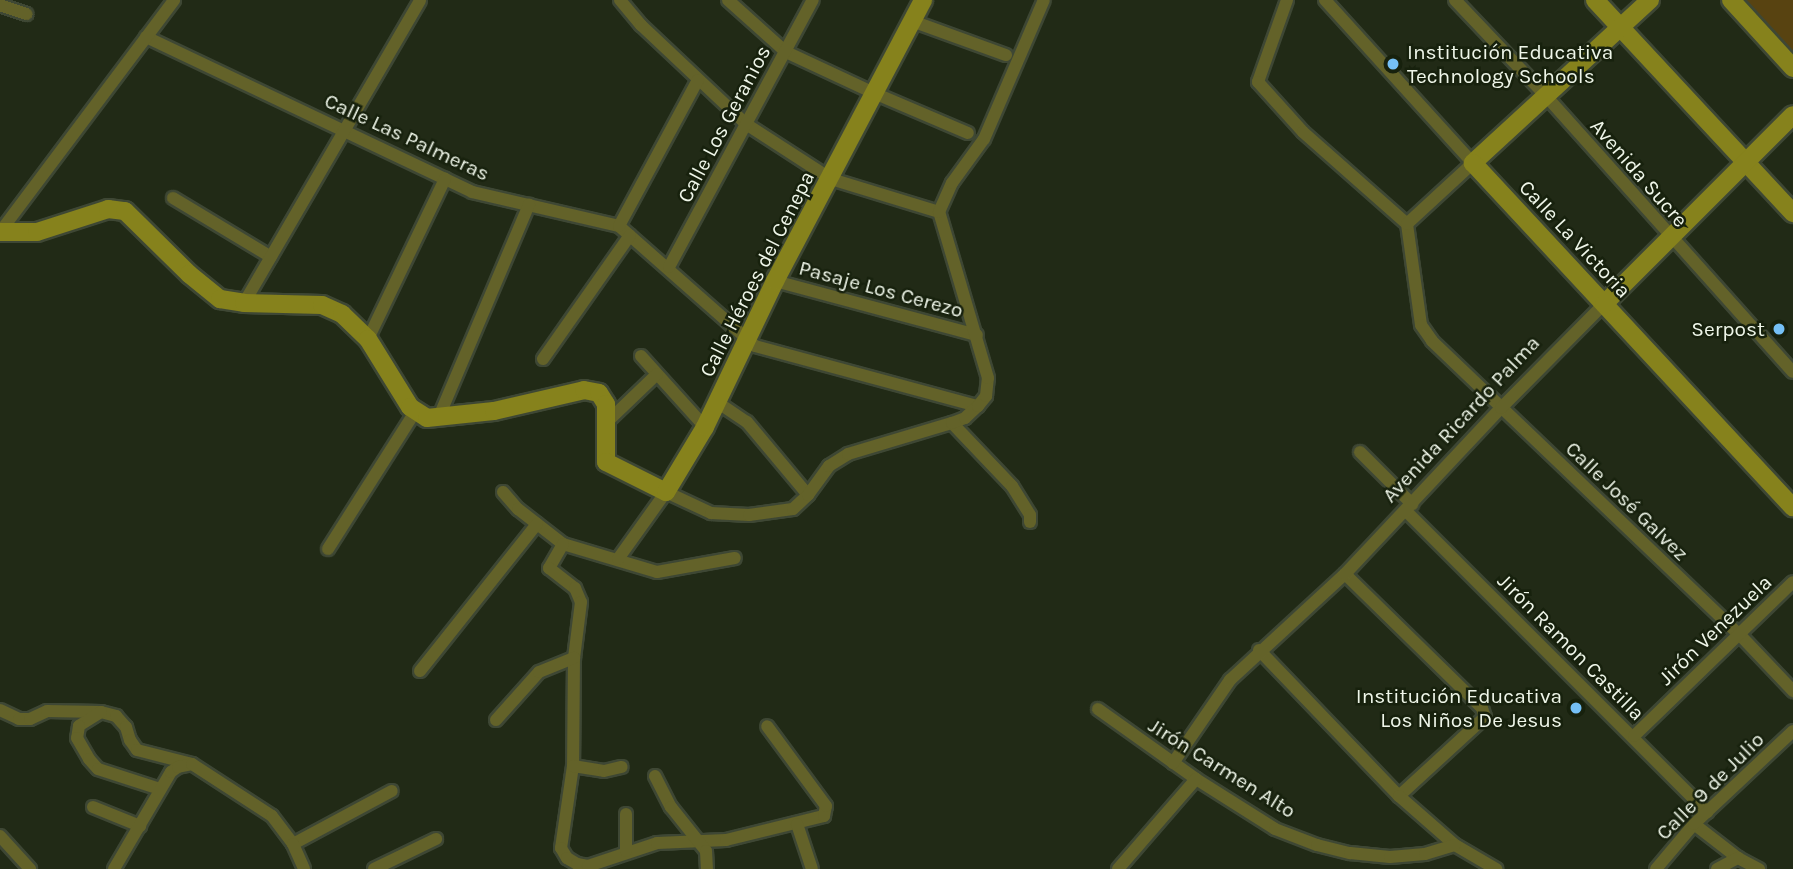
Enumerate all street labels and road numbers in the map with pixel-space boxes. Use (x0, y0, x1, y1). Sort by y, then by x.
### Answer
street label: Calle Los Geranios (672, 41, 776, 207)
street label: Calle Las Palmeras (321, 88, 493, 186)
street label: Avenida Sucre (1585, 114, 1693, 232)
street label: Calle Héroes del Cenepa (694, 167, 820, 381)
street label: Calle La Victoria (1514, 175, 1636, 303)
street label: Pasaje Los Cerezo (796, 255, 966, 323)
street label: Avenida Ricardo Palma (1377, 330, 1545, 508)
street label: Calle José Galvez (1560, 436, 1694, 566)
street label: Jirón Ramon Castilla (1492, 568, 1650, 726)
street label: Jirón Venezuela (1653, 570, 1777, 690)
street label: Jirón Carmen Alto (1144, 713, 1300, 823)
street label: Calle 9 de Julio (1651, 727, 1769, 845)

